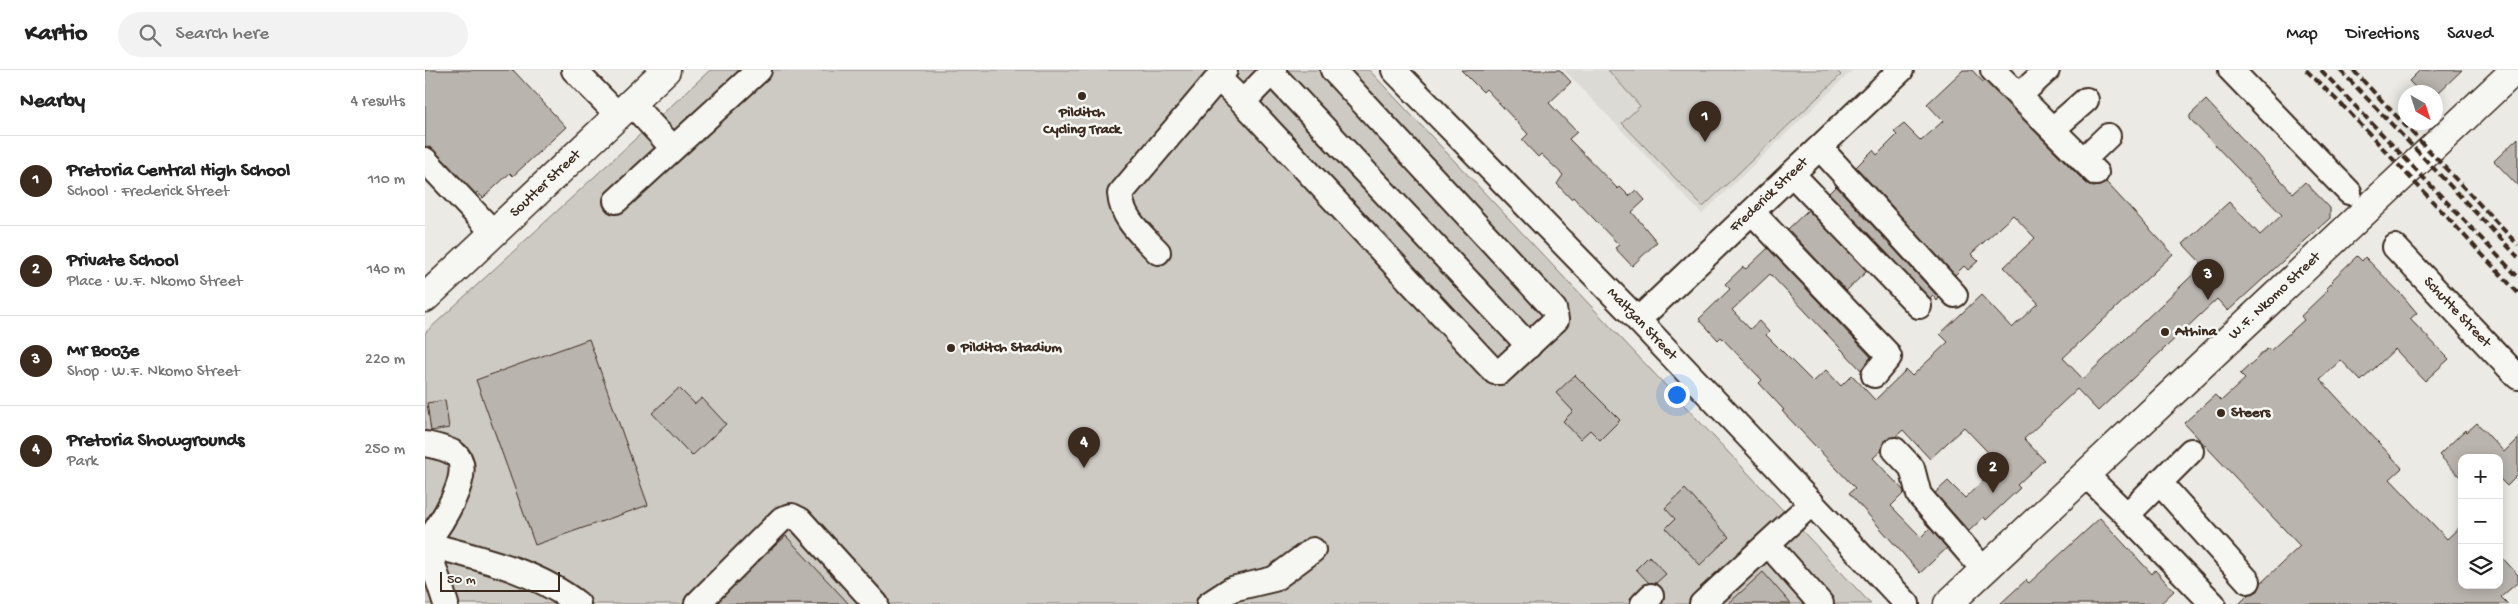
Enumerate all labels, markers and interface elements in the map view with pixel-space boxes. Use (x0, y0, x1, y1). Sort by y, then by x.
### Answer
search box (118, 12, 468, 57)
text: Kartio (25, 20, 88, 49)
icon: search (136, 21, 164, 49)
text: Search here (176, 23, 269, 46)
text: Map (2286, 24, 2318, 45)
text: Directions (2346, 24, 2419, 45)
text: Saved (2447, 24, 2493, 45)
north arrow (2398, 85, 2443, 130)
text: Nearby (20, 90, 85, 115)
marker: Pilditch Cycling Track (1076, 90, 1088, 102)
text: 4 results (350, 93, 405, 112)
pin: 1 (1689, 101, 1721, 142)
place label: Pilditch Cycling Track (1042, 104, 1123, 139)
street label: Soutter Street (506, 145, 586, 222)
street label: Frederick Street (1726, 153, 1813, 237)
text: Pretoria Central High School (67, 160, 290, 183)
text: 1 (33, 171, 39, 190)
text: 110 m (368, 171, 405, 190)
text: School · Frederick Street (67, 183, 229, 202)
street label: W.F. Nkomo Street (2225, 247, 2326, 344)
text: Private School (67, 250, 179, 273)
pin: 3 (2192, 259, 2224, 300)
text: 2 (32, 261, 40, 280)
text: 140 m (367, 261, 405, 280)
text: Place · W.F. Nkomo Street (67, 273, 242, 292)
street label: Schutte Street (2419, 273, 2496, 353)
street label: Maltzan Street (1603, 284, 1682, 366)
place label: Athina (2174, 323, 2217, 341)
marker: Athina (2159, 326, 2171, 338)
place label: Pilditch Stadium (960, 339, 1062, 357)
text: Mr Booze (67, 340, 139, 363)
marker: Pilditch Stadium (945, 342, 957, 354)
text: 3 (32, 351, 40, 370)
text: 220 m (365, 351, 405, 370)
text: Shop · W.F. Nkomo Street (67, 363, 239, 382)
your location (1664, 382, 1690, 408)
place label: Steers (2231, 404, 2272, 422)
marker: Steers (2215, 407, 2227, 419)
pin: 4 (1068, 427, 1100, 468)
text: Pretoria Showgrounds (67, 430, 245, 453)
text: 4 (32, 441, 40, 460)
text: 250 m (365, 441, 405, 460)
pin: 2 (1977, 452, 2009, 493)
text: Park (67, 453, 98, 472)
map controls (2458, 454, 2503, 589)
button: + (2458, 454, 2503, 499)
button: − (2458, 499, 2503, 544)
button: layers (2458, 544, 2503, 589)
scale bar (440, 569, 560, 592)
text: 50 m (447, 572, 476, 589)

